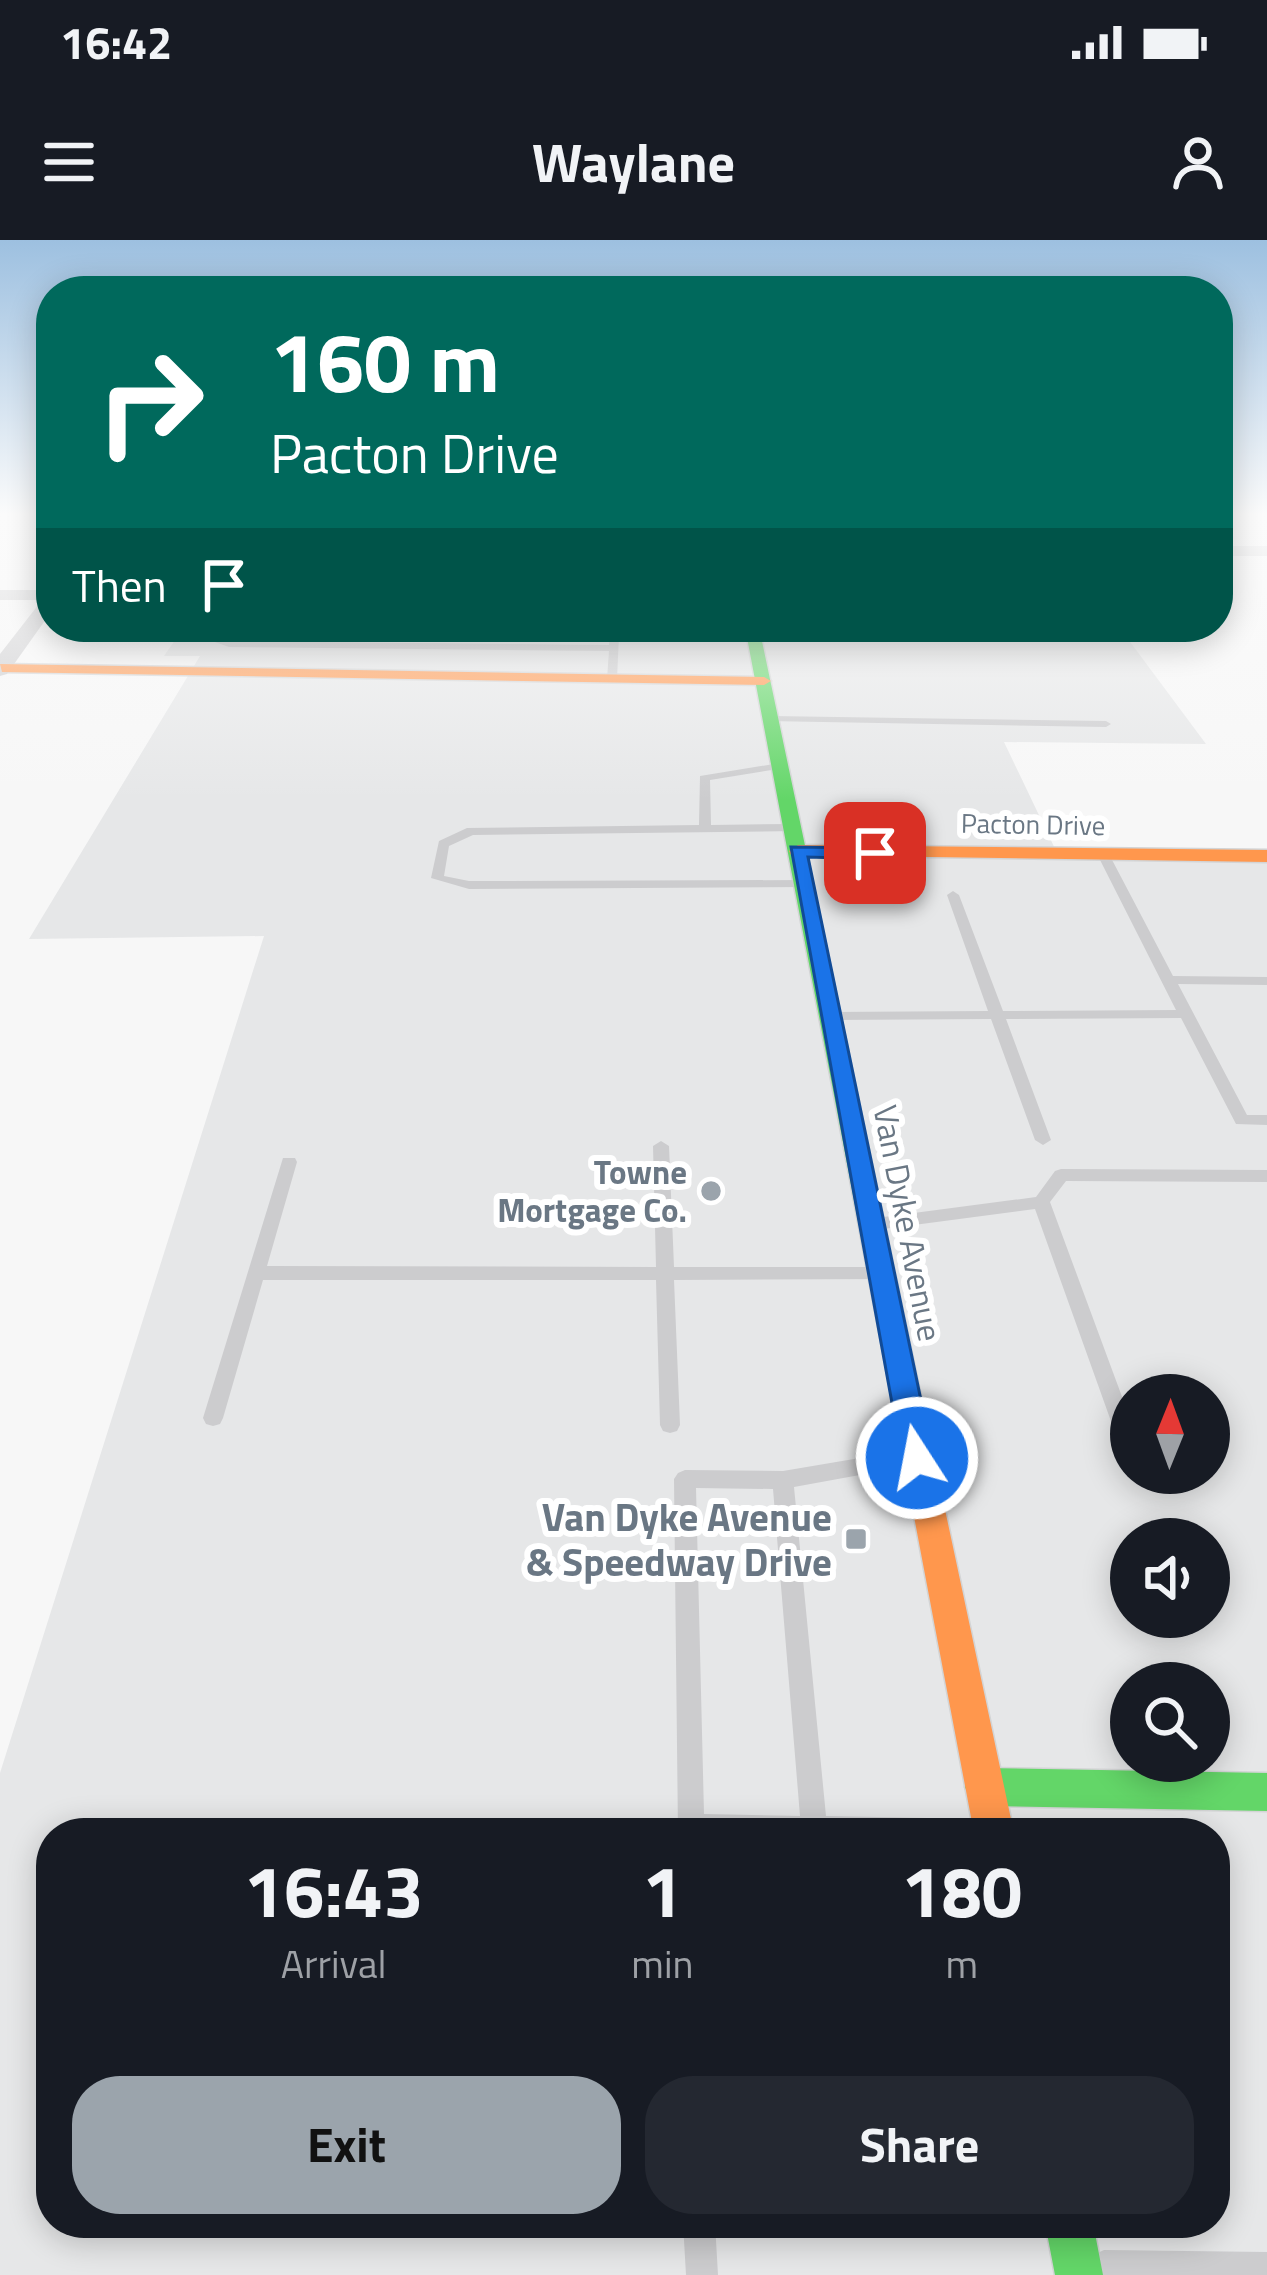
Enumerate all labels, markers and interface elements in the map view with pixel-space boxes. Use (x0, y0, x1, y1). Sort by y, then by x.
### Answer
text: 16:42 (60, 8, 172, 76)
text: Waylane (532, 121, 735, 203)
icon: menu (36, 129, 102, 195)
icon: person (1165, 129, 1231, 195)
text: 160 m (270, 297, 500, 425)
icon: right (72, 324, 228, 480)
text: Pacton Drive (270, 412, 559, 494)
text: Then (72, 551, 167, 619)
icon: arrive (191, 552, 257, 618)
pin (824, 802, 926, 904)
street label: Pacton Drive (960, 802, 1106, 845)
icon: arrive (842, 820, 908, 886)
street label: Van Dyke Avenue (861, 1101, 955, 1345)
place label: Towne Mortgage Co. (497, 1147, 687, 1235)
marker: Towne Mortgage Co. (698, 1178, 724, 1204)
north arrow (1110, 1374, 1230, 1494)
map controls (1110, 1374, 1230, 1782)
position arrow (854, 1395, 980, 1521)
place label: Van Dyke Avenue & Speedway Drive (526, 1487, 832, 1591)
button: sound (1110, 1518, 1230, 1638)
marker: Van Dyke Avenue & Speedway Drive (843, 1526, 869, 1552)
button: search (1110, 1662, 1230, 1782)
text: 16:43 (244, 1835, 424, 1945)
text: 1 (642, 1835, 683, 1945)
text: 180 (901, 1835, 1022, 1945)
text: Arrival (281, 1934, 387, 1993)
text: min (631, 1934, 693, 1993)
text: m (945, 1934, 978, 1993)
button: Exit (72, 2076, 621, 2214)
button: Share (645, 2076, 1194, 2214)

